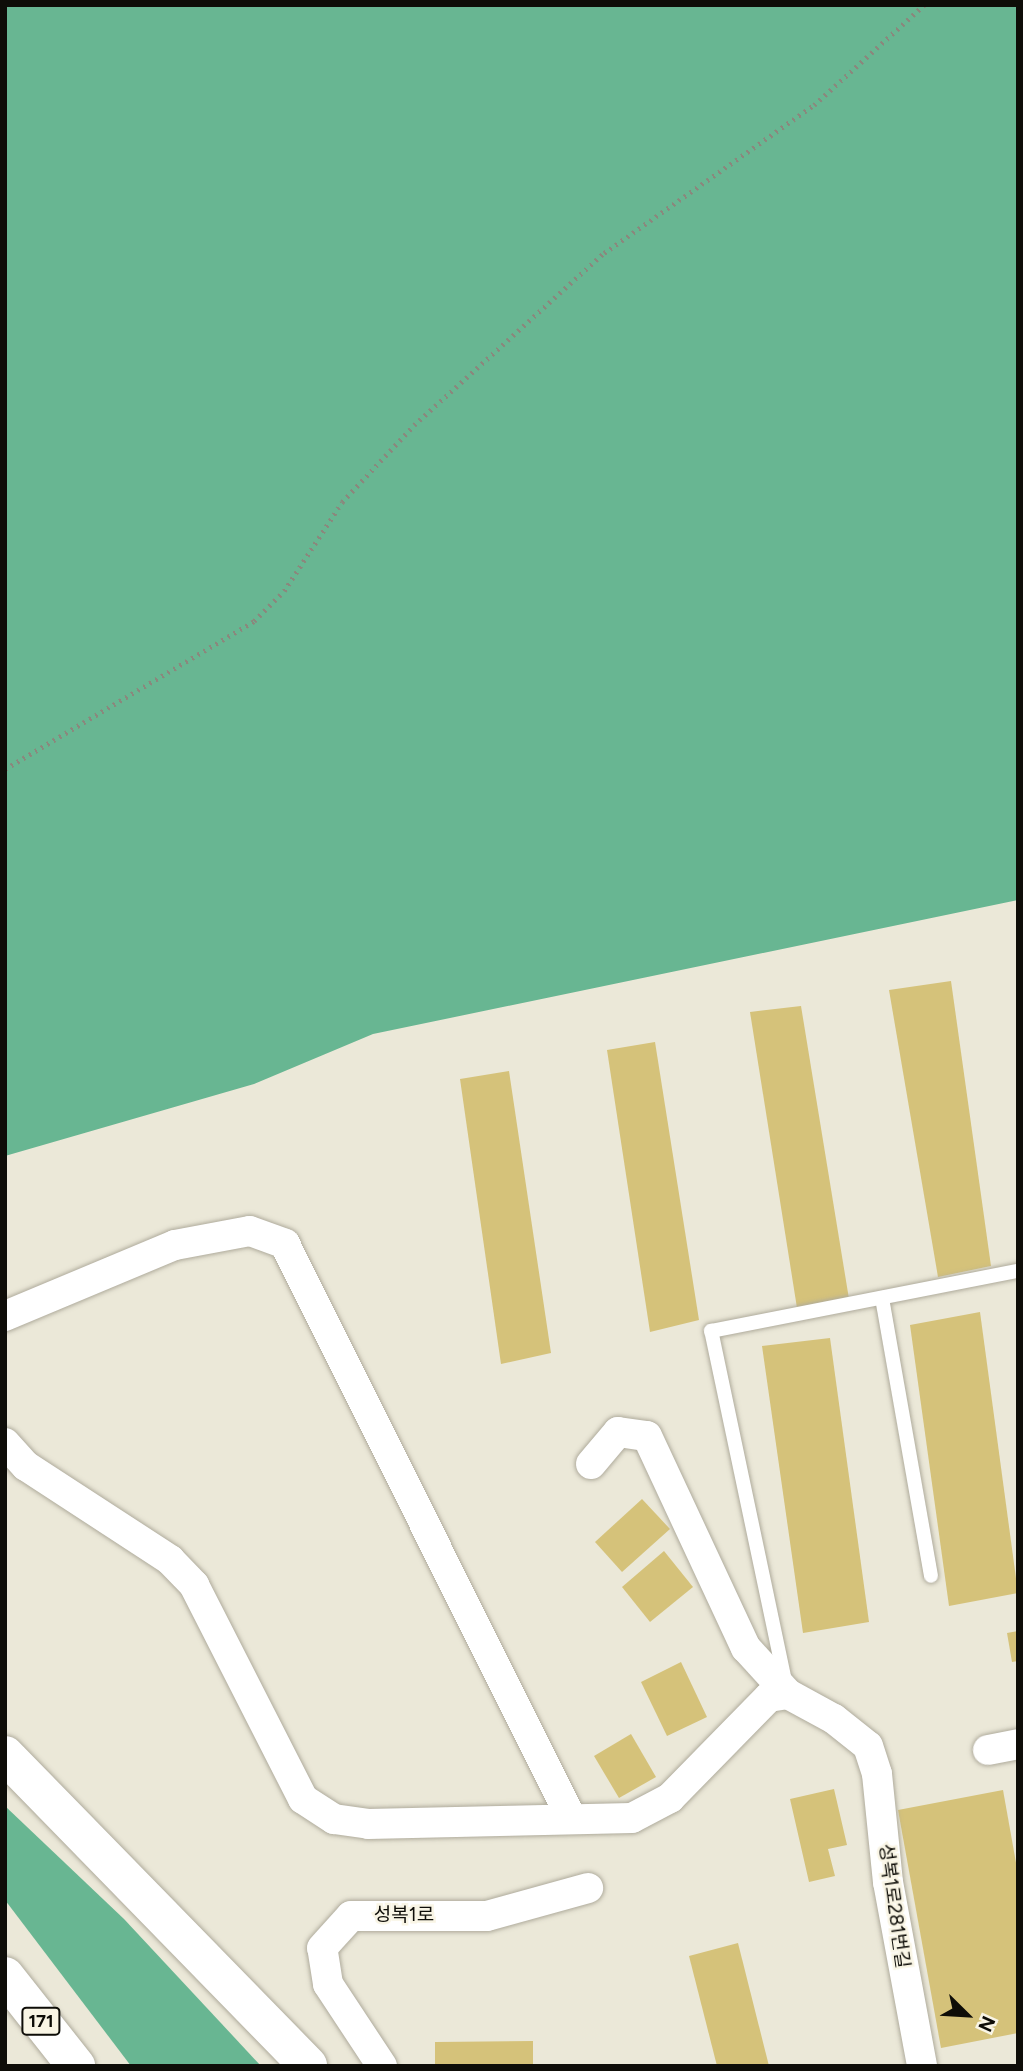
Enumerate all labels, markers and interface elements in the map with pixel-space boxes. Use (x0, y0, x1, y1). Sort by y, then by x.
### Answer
street label: 성복1로281번길 (874, 1842, 914, 1970)
street label: 성복1로 (374, 1904, 434, 1926)
north arrow (932, 1980, 1002, 2050)
road number: 171 (20, 2007, 62, 2036)
text: N (973, 2012, 1000, 2035)

